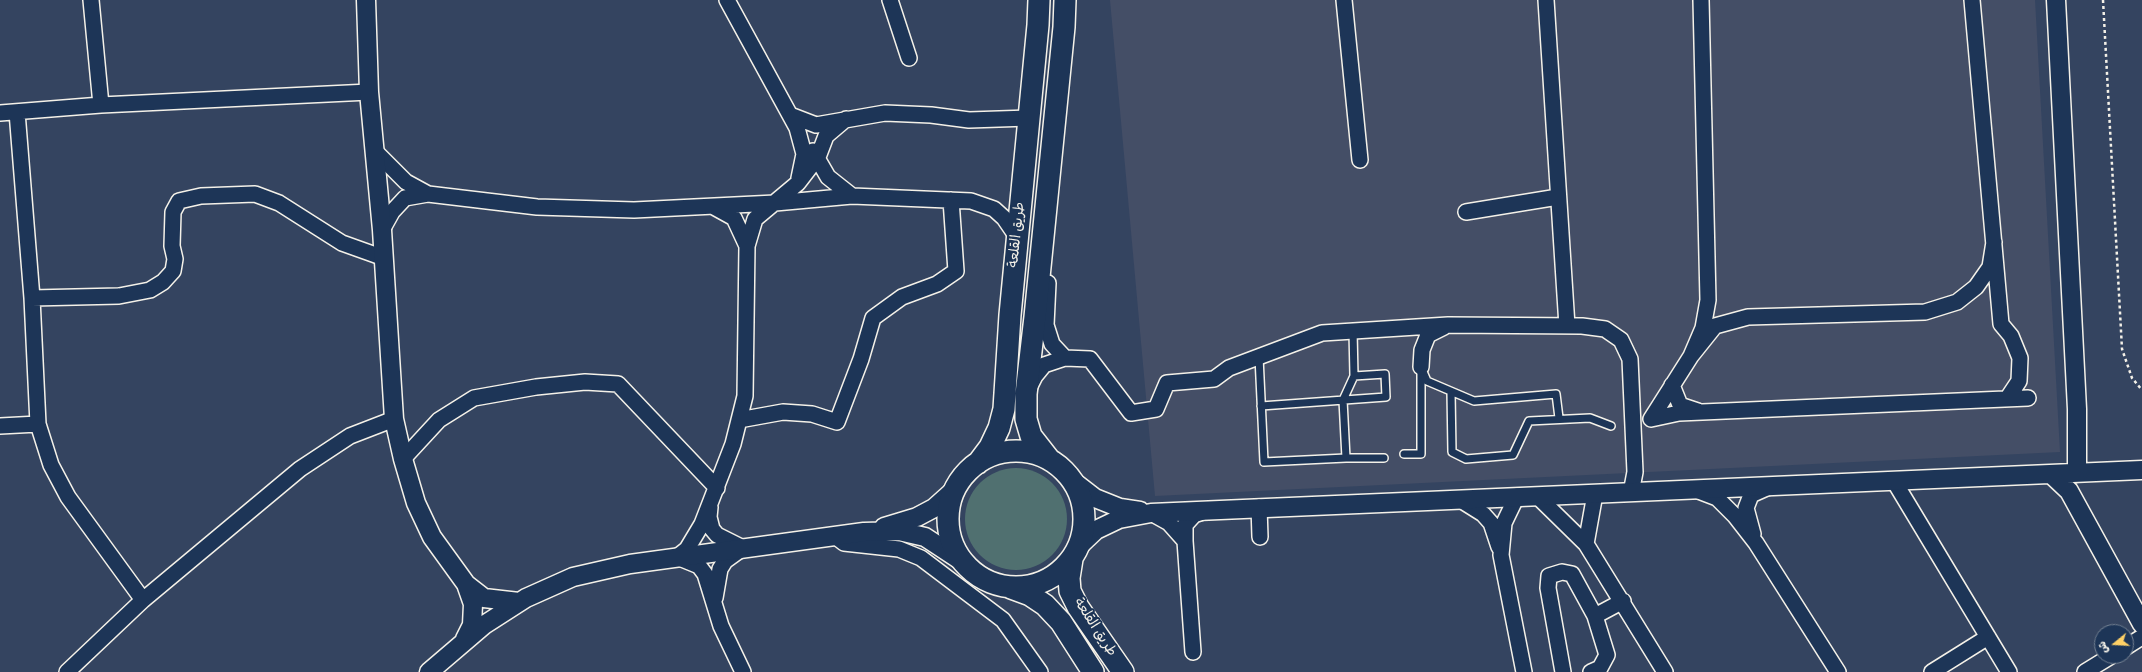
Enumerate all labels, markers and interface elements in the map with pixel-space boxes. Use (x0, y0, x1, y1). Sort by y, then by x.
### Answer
street label: طريق القلعة (1006, 201, 1030, 269)
street label: طريق القلعة (1069, 596, 1119, 660)
north arrow (2094, 624, 2134, 664)
text: ش (2094, 639, 2113, 656)

